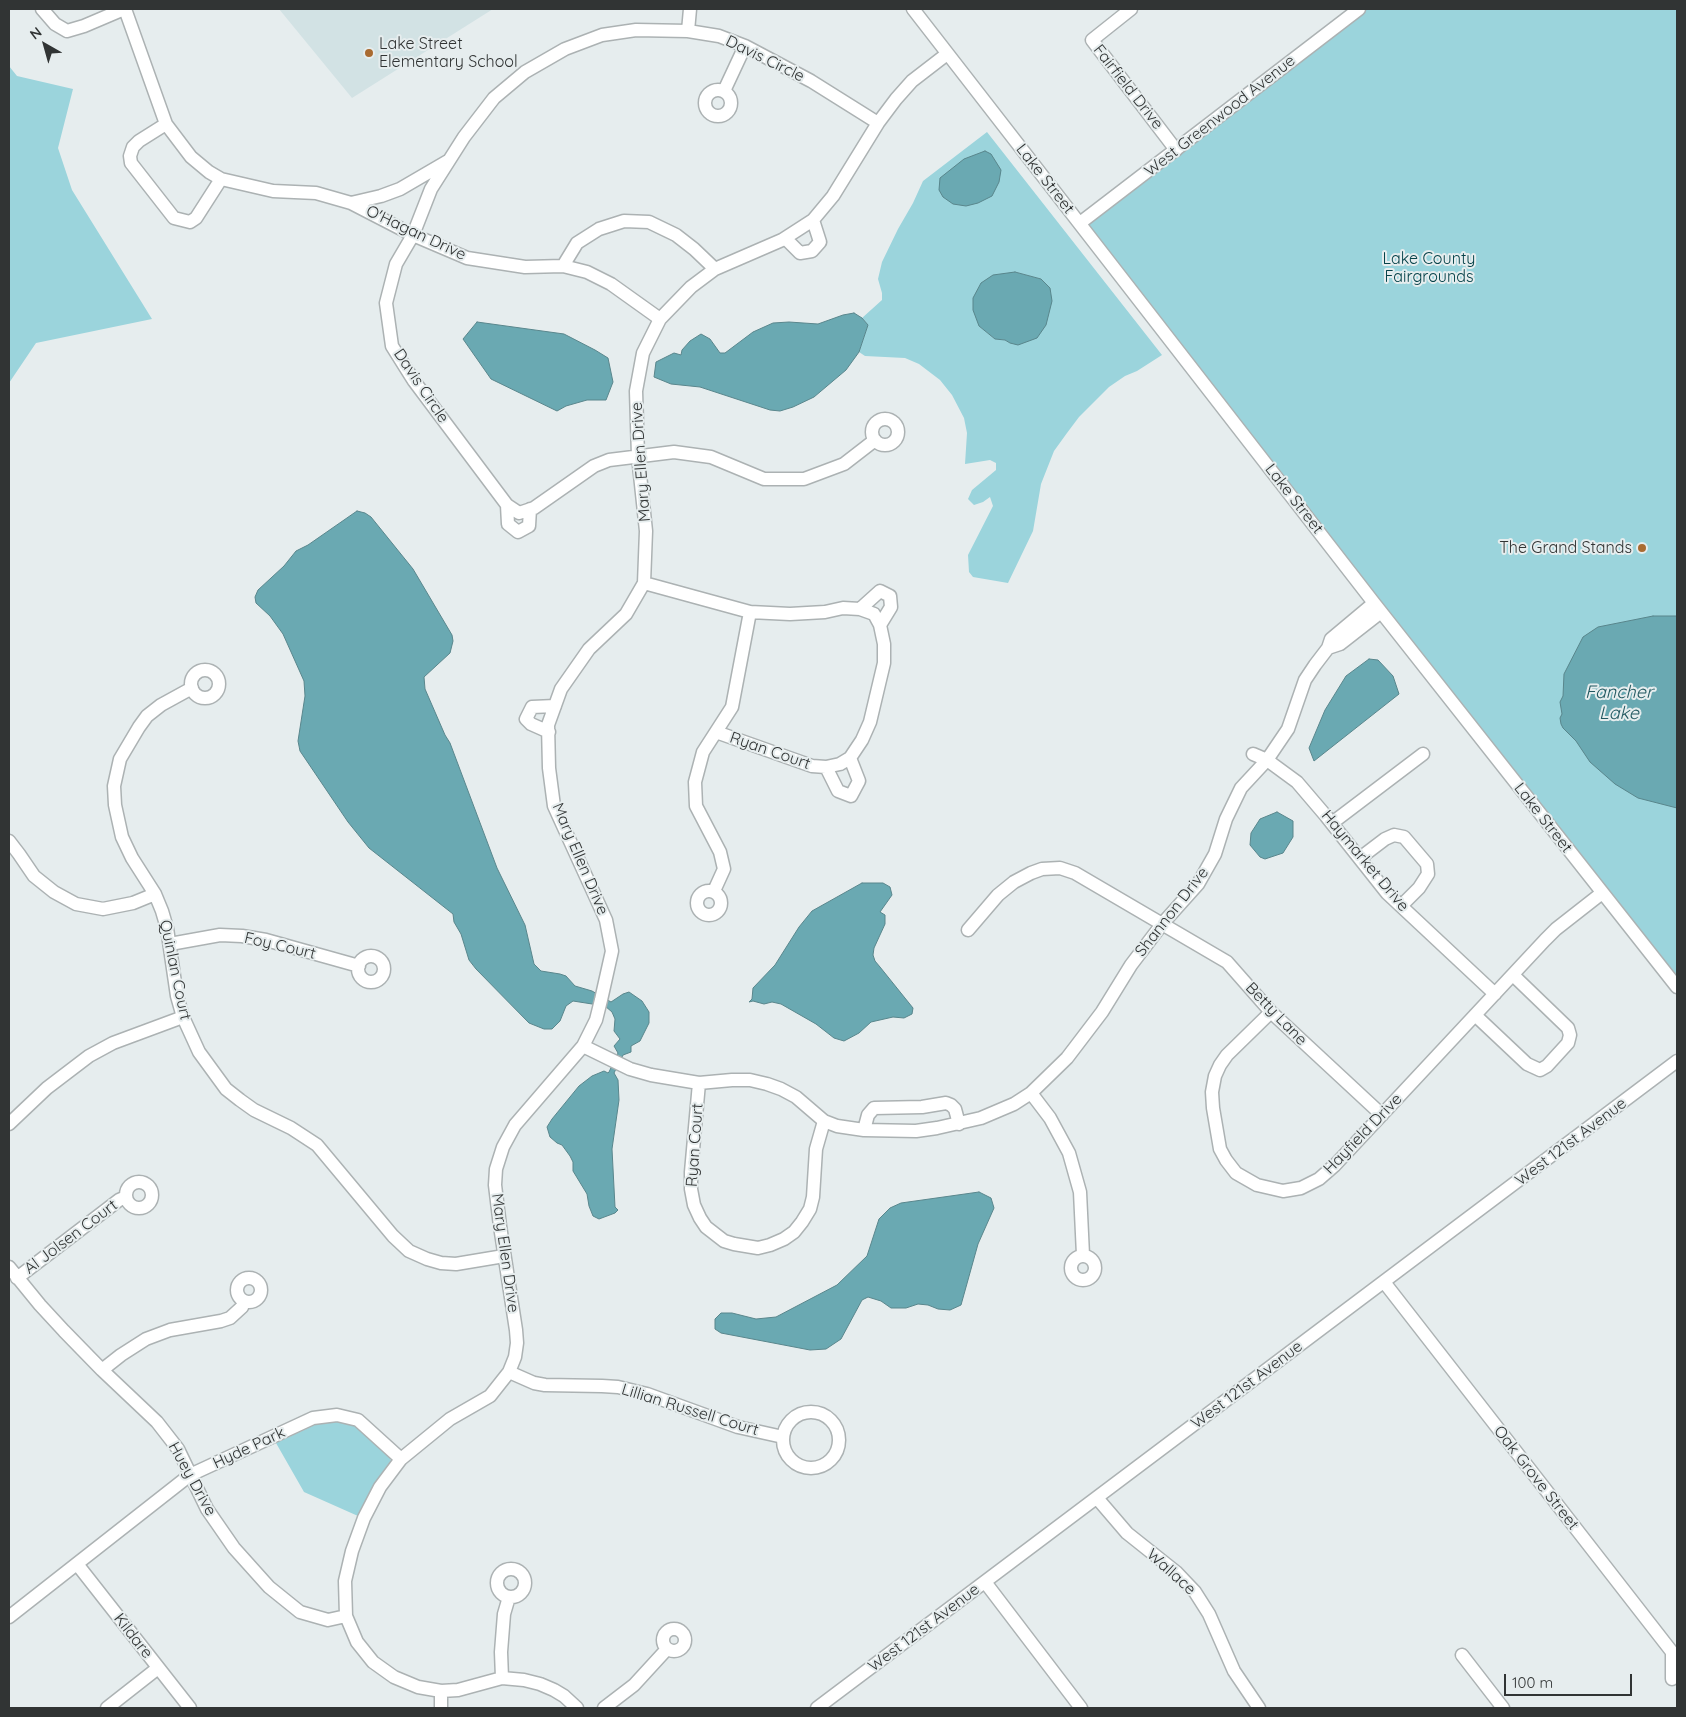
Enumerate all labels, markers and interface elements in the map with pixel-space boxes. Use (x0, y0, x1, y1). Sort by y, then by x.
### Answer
north arrow (20, 20, 70, 70)
text: N (26, 23, 45, 43)
street label: Davis Circle (722, 32, 808, 86)
place label: Lake Street Elementary School (379, 34, 518, 72)
street label: Fairfield Drive (1089, 41, 1167, 133)
marker: Lake Street Elementary School (363, 47, 375, 59)
street label: West Greenwood Avenue (1141, 51, 1299, 181)
street label: Lake Street (1012, 140, 1078, 218)
street label: O'Hagan Drive (363, 201, 469, 265)
park label: Lake County Fairgrounds (1383, 249, 1475, 287)
street label: Davis Circle (389, 345, 453, 427)
street label: Mary Ellen Drive (627, 401, 655, 523)
street label: Lake Street (1261, 460, 1327, 538)
place label: The Grand Stands (1499, 538, 1632, 558)
marker: The Grand Stands (1636, 542, 1648, 554)
water label: Fancher Lake (1585, 682, 1653, 724)
street label: Ryan Court (727, 728, 813, 774)
street label: Lake Street (1510, 779, 1576, 857)
street label: Mary Ellen Drive (548, 800, 612, 918)
street label: Haymarket Drive (1317, 806, 1413, 916)
street label: Shannon Drive (1131, 864, 1213, 960)
street label: Quinlan Court (155, 918, 195, 1022)
street label: Foy Court (242, 928, 318, 964)
street label: Betty Lane (1241, 978, 1311, 1050)
street label: Hayfield Drive (1320, 1090, 1406, 1178)
street label: West 121st Avenue (1512, 1094, 1630, 1190)
street label: Ryan Court (682, 1102, 708, 1188)
street label: Mary Ellen Drive (487, 1192, 523, 1314)
street label: Al Jolsen Court (21, 1196, 121, 1278)
street label: West 121st Avenue (1188, 1337, 1306, 1433)
street label: Lillian Russell Court (619, 1380, 761, 1440)
street label: Oak Grove Street (1489, 1422, 1583, 1534)
street label: Hyde Park (210, 1423, 288, 1473)
street label: Huey Drive (164, 1439, 220, 1519)
street label: Wallace (1143, 1545, 1199, 1599)
street label: West 121st Avenue (865, 1580, 983, 1676)
street label: Kildare (109, 1610, 157, 1662)
scale bar (1506, 1664, 1634, 1696)
text: 100 m (1512, 1673, 1553, 1692)

